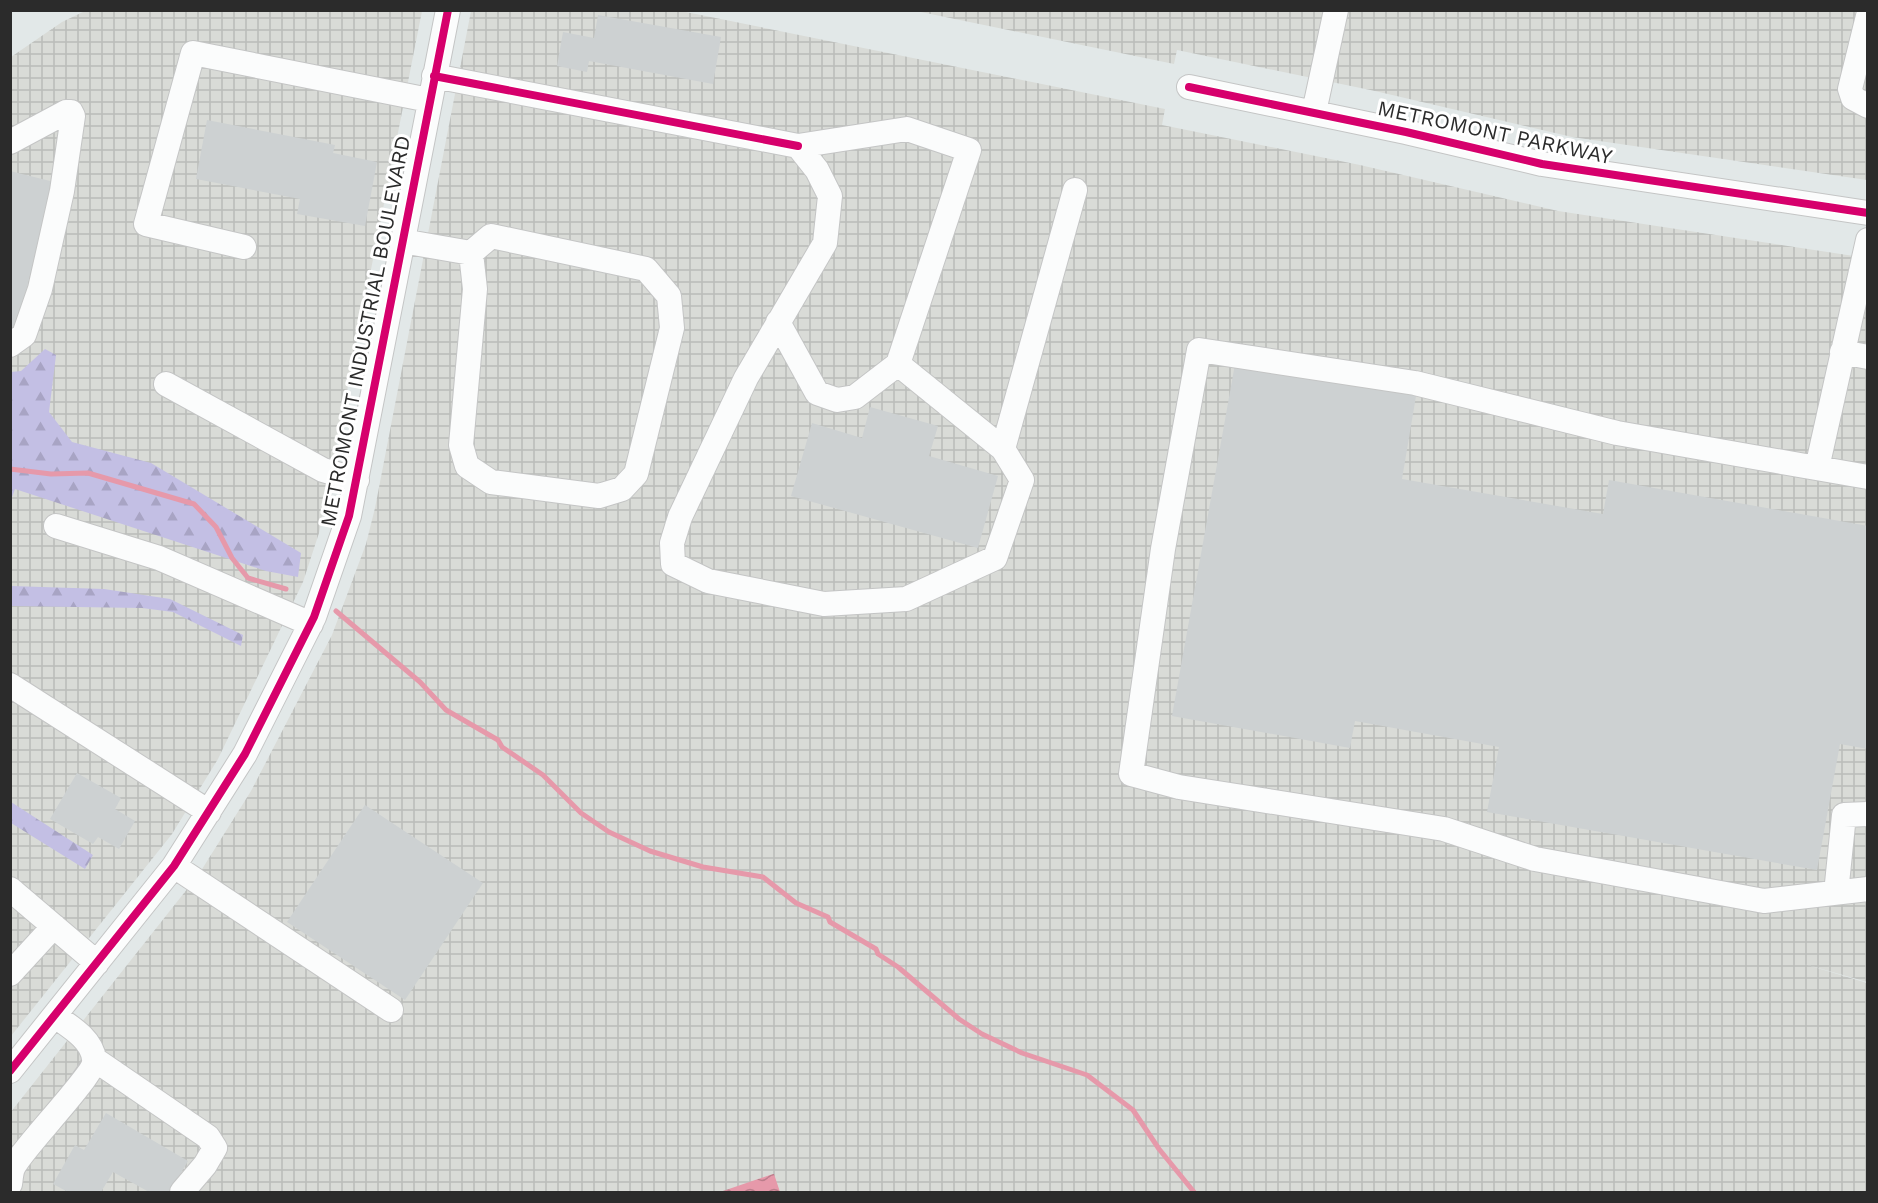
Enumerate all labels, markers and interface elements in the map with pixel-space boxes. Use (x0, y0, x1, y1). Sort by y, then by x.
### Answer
street label: METROMONT PARKWAY (1375, 95, 1615, 169)
street label: METROMONT INDUSTRIAL BOULEVARD (315, 133, 415, 529)

